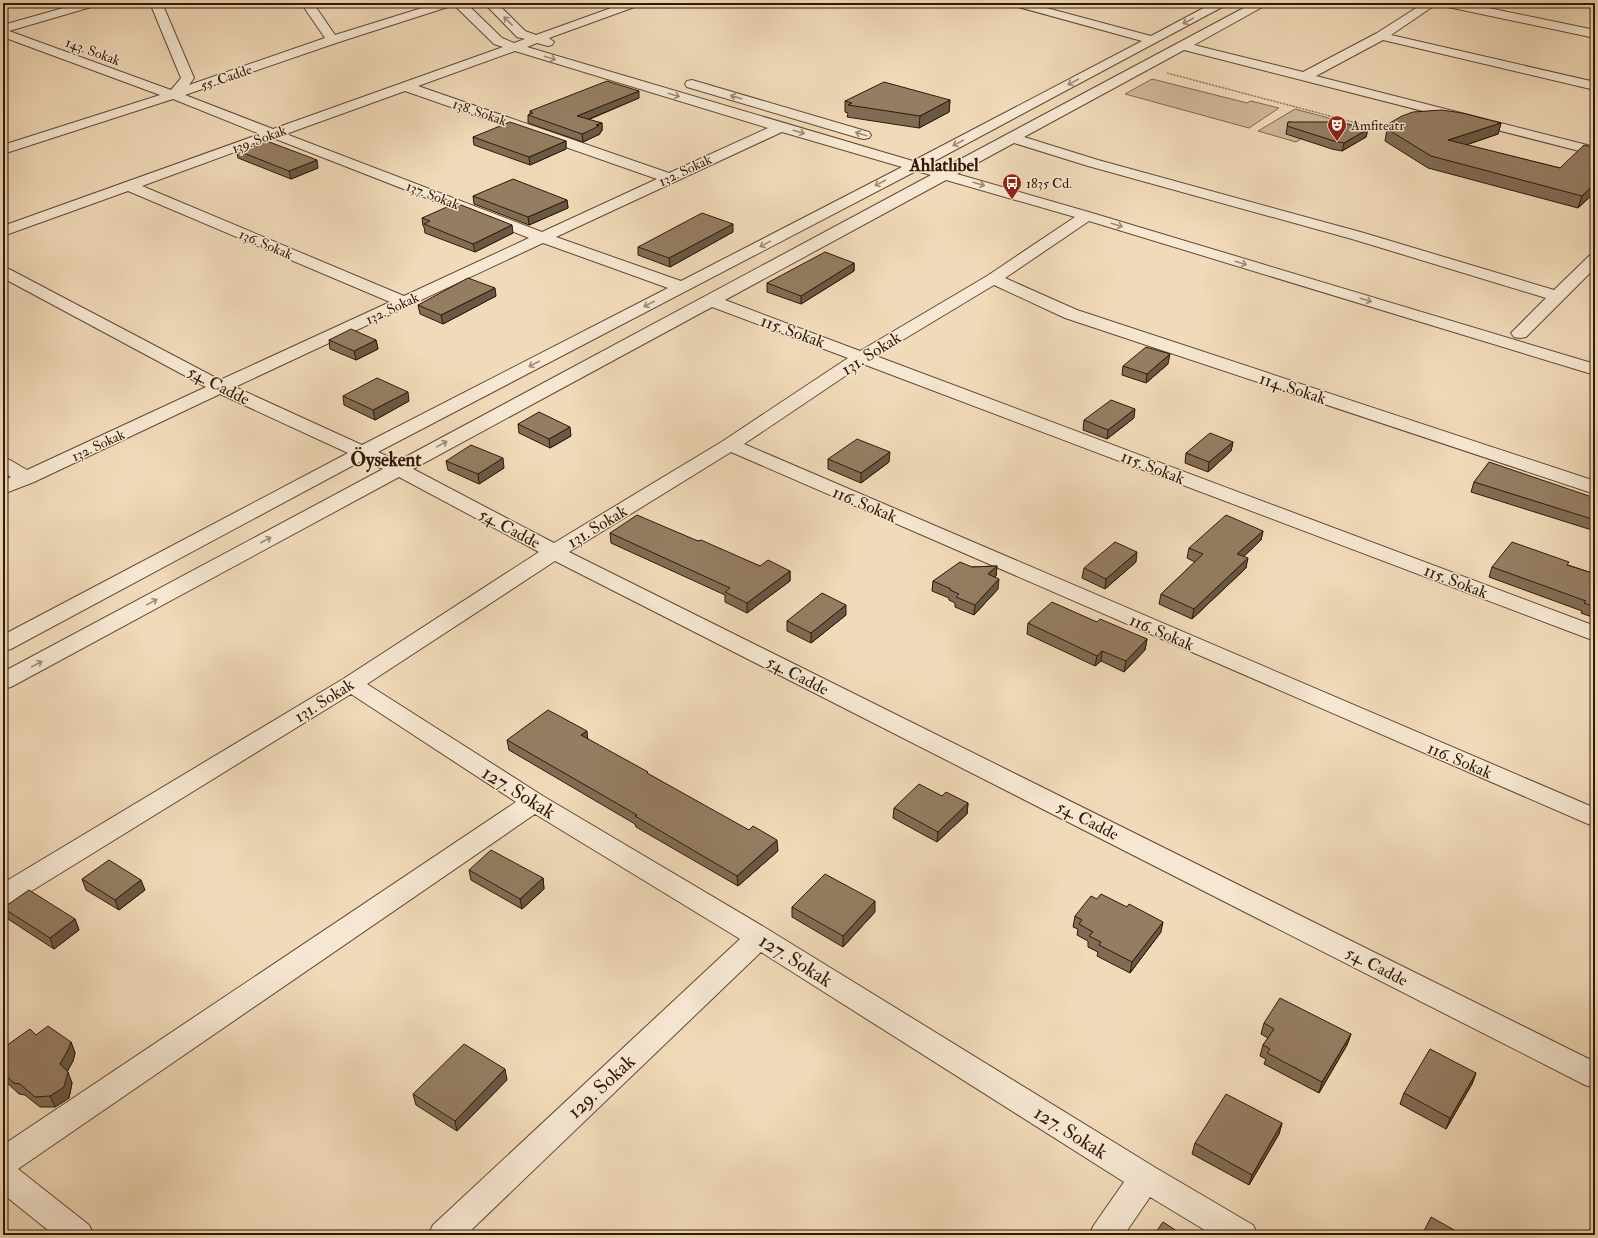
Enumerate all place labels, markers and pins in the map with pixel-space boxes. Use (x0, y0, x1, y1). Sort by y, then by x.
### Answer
theatre icon: Amfiteatr (1326, 114, 1348, 142)
place label: Amfiteatr (1350, 117, 1405, 134)
bus stop icon: 1835 Cd. (1001, 172, 1023, 200)
place label: 1835 Cd. (1026, 175, 1072, 192)

